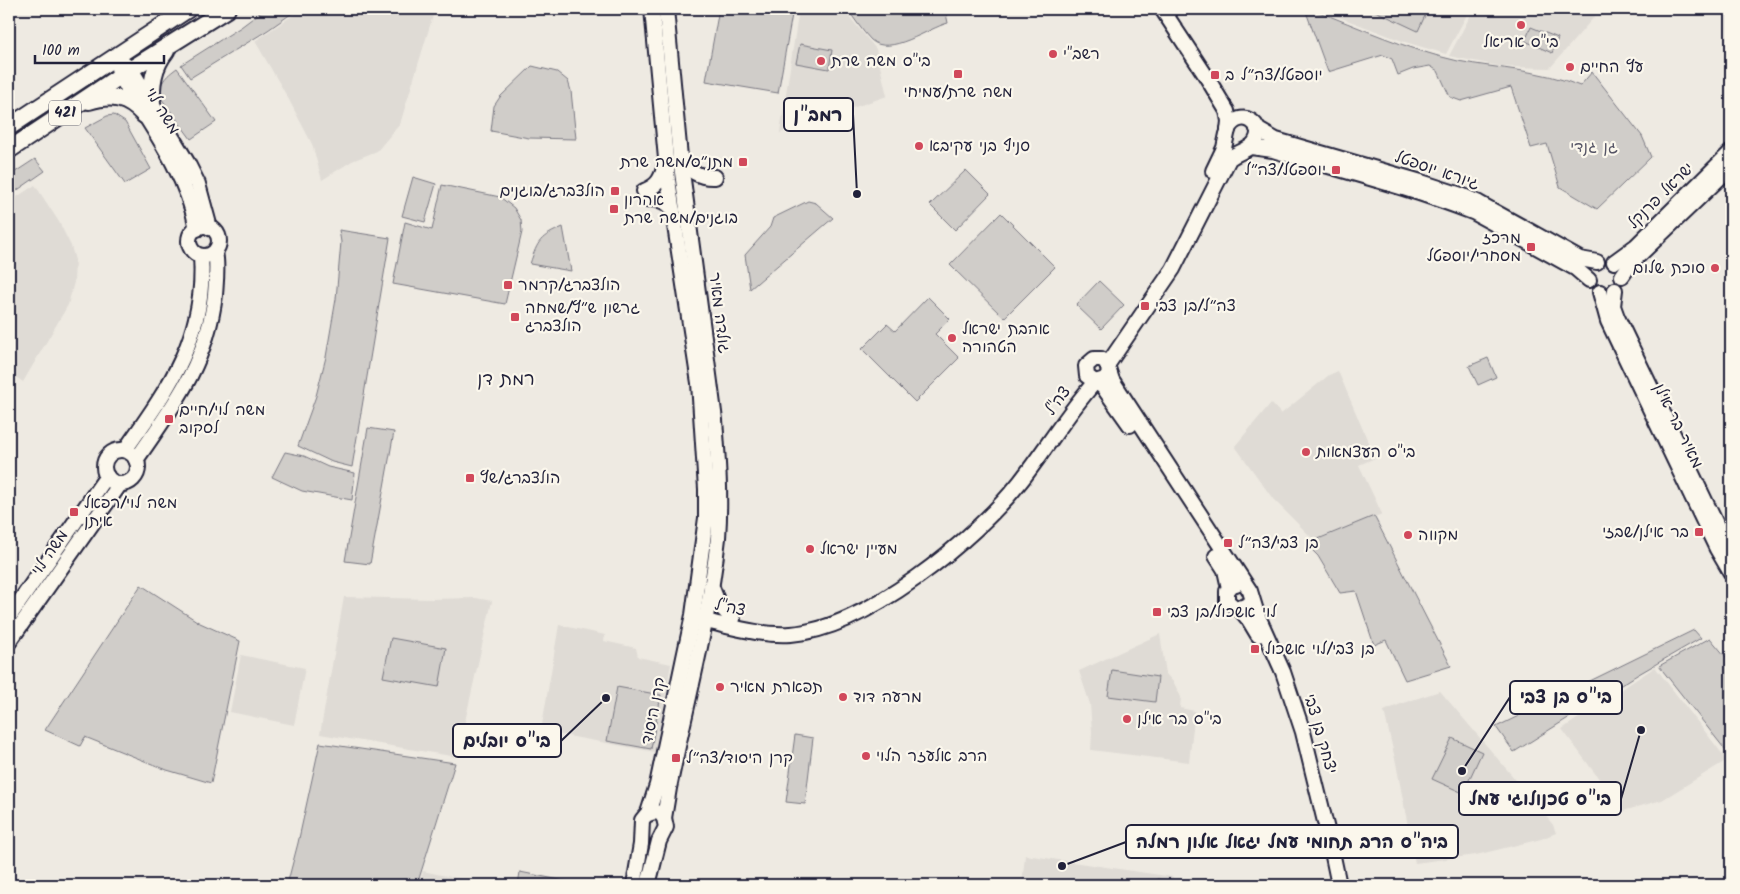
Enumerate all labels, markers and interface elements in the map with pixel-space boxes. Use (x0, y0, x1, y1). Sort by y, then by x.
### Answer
marker: בי"ס אריאל (1515, 19, 1527, 31)
place label: בי"ס אריאל (1483, 30, 1559, 55)
scale bar (35, 32, 164, 64)
text: 100 m (42, 39, 80, 63)
place label: רשב"י (1063, 42, 1100, 67)
marker: רשב"י (1047, 48, 1059, 60)
place label: בי"ס משה שרת (830, 49, 931, 74)
marker: בי"ס משה שרת (815, 55, 827, 67)
place label: עץ החיים (1580, 55, 1644, 80)
marker: עץ החיים (1564, 61, 1576, 73)
place label: יוספטל/צה״ל ב (1225, 63, 1323, 88)
marker: משה שרת/עמיחי (952, 68, 964, 80)
marker: יוספטל/צה״ל ב (1209, 69, 1221, 81)
place label: משה שרת/עמיחי (903, 80, 1013, 105)
street label: משה לוי (138, 83, 186, 139)
callout: רמב"ן (784, 98, 853, 131)
road number: 421 (49, 100, 81, 126)
text: רמב"ן (793, 102, 843, 131)
place label: סניף בני עקיבא (929, 134, 1030, 159)
park label: גן גנדי (1570, 135, 1618, 160)
marker: סניף בני עקיבא (913, 140, 925, 152)
street label: גיורא יוספטל (1391, 145, 1483, 197)
place label: מתנ״ס/משה שרת (619, 150, 733, 175)
marker: מתנ״ס/משה שרת (737, 156, 749, 168)
street label: ישראל פרנקל (1622, 157, 1700, 235)
place label: יוספטל/צה״ל (1244, 158, 1326, 183)
marker: יוספטל/צה״ל (1330, 164, 1342, 176)
place label: הולצברג/בוגנים (500, 179, 605, 204)
marker: הולצברג/בוגנים (609, 185, 621, 197)
place label: אהרון בוגנים/משה שרת (623, 188, 738, 231)
marker: אהרון בוגנים/משה שרת (608, 203, 620, 215)
place label: מרכז מסחרי/יוספטל (1427, 226, 1521, 269)
marker: מרכז מסחרי/יוספטל (1525, 241, 1537, 253)
place label: סוכת שלום (1633, 256, 1705, 281)
marker: סוכת שלום (1709, 262, 1721, 274)
street label: גולדה מאיר (702, 271, 736, 355)
place label: הולצברג/קרמר (518, 273, 621, 298)
marker: הולצברג/קרמר (502, 279, 514, 291)
place label: צה״ל/בן צבי (1155, 294, 1236, 319)
place label: גרשון ש״ץ/שמחה הולצברג (525, 296, 640, 339)
marker: צה״ל/בן צבי (1139, 300, 1151, 312)
marker: גרשון ש״ץ/שמחה הולצברג (509, 311, 521, 323)
place label: אהבת ישראל הטהורה (962, 317, 1050, 360)
marker: אהבת ישראל הטהורה (946, 332, 958, 344)
district label: רמת דן (477, 366, 535, 395)
street label: מאיר בר אילן (1647, 379, 1709, 473)
street label: צה"ל (1039, 381, 1077, 421)
place label: משה לוי/חיים לסקוב (179, 398, 265, 441)
marker: משה לוי/חיים לסקוב (163, 413, 175, 425)
place label: בי"ס העצמאות (1315, 440, 1415, 465)
marker: בי"ס העצמאות (1300, 446, 1312, 458)
place label: הולצברג/שץ (480, 466, 560, 491)
marker: הולצברג/שץ (464, 472, 476, 484)
place label: משה לוי/רפאל איתן (84, 491, 177, 534)
marker: משה לוי/רפאל איתן (68, 506, 80, 518)
place label: בר אילן/שבזי (1602, 520, 1689, 545)
place label: מקווה (1418, 523, 1458, 548)
street label: משה לוי (25, 525, 75, 581)
marker: בר אילן/שבזי (1693, 526, 1705, 538)
marker: מקווה (1402, 529, 1414, 541)
place label: בן צבי/צה״ל (1238, 531, 1319, 556)
place label: מעיין ישראל (820, 537, 898, 562)
marker: בן צבי/צה״ל (1222, 537, 1234, 549)
marker: מעיין ישראל (804, 543, 816, 555)
street label: צה"ל (712, 592, 748, 624)
place label: לוי אשכול/בן צבי (1167, 600, 1277, 625)
marker: לוי אשכול/בן צבי (1151, 606, 1163, 618)
place label: בן צבי/לוי אשכול (1265, 637, 1375, 662)
marker: בן צבי/לוי אשכול (1249, 643, 1261, 655)
street label: קרן היסוד (635, 675, 673, 747)
place label: תפארת מאיר (730, 675, 823, 700)
marker: תפארת מאיר (714, 681, 726, 693)
callout: בי"ס בן צבי (1510, 681, 1622, 714)
text: בי"ס בן צבי (1520, 684, 1612, 713)
place label: מרעה דוד (853, 685, 922, 710)
marker: מרעה דוד (837, 691, 849, 703)
street label: יצחק בן צבי (1297, 691, 1343, 777)
place label: בי"ס בר אילן (1137, 707, 1222, 732)
marker: בי"ס בר אילן (1121, 713, 1133, 725)
callout: בי"ס יובלים (453, 724, 561, 757)
text: בי"ס יובלים (463, 728, 551, 757)
place label: הרב אלעזר הלוי (876, 744, 987, 769)
place label: קרן היסוד/צה״ל (686, 746, 793, 771)
marker: הרב אלעזר הלוי (860, 750, 872, 762)
marker: קרן היסוד/צה״ל (670, 752, 682, 764)
callout: בי"ס טכנולוגי עמל (1459, 782, 1621, 815)
text: בי"ס טכנולוגי עמל (1469, 786, 1611, 815)
callout: ביה"ס הרב תחומי עמל יגאל אלון רמלה (1126, 825, 1458, 858)
text: ביה"ס הרב תחומי עמל יגאל אלון רמלה (1136, 829, 1448, 858)

